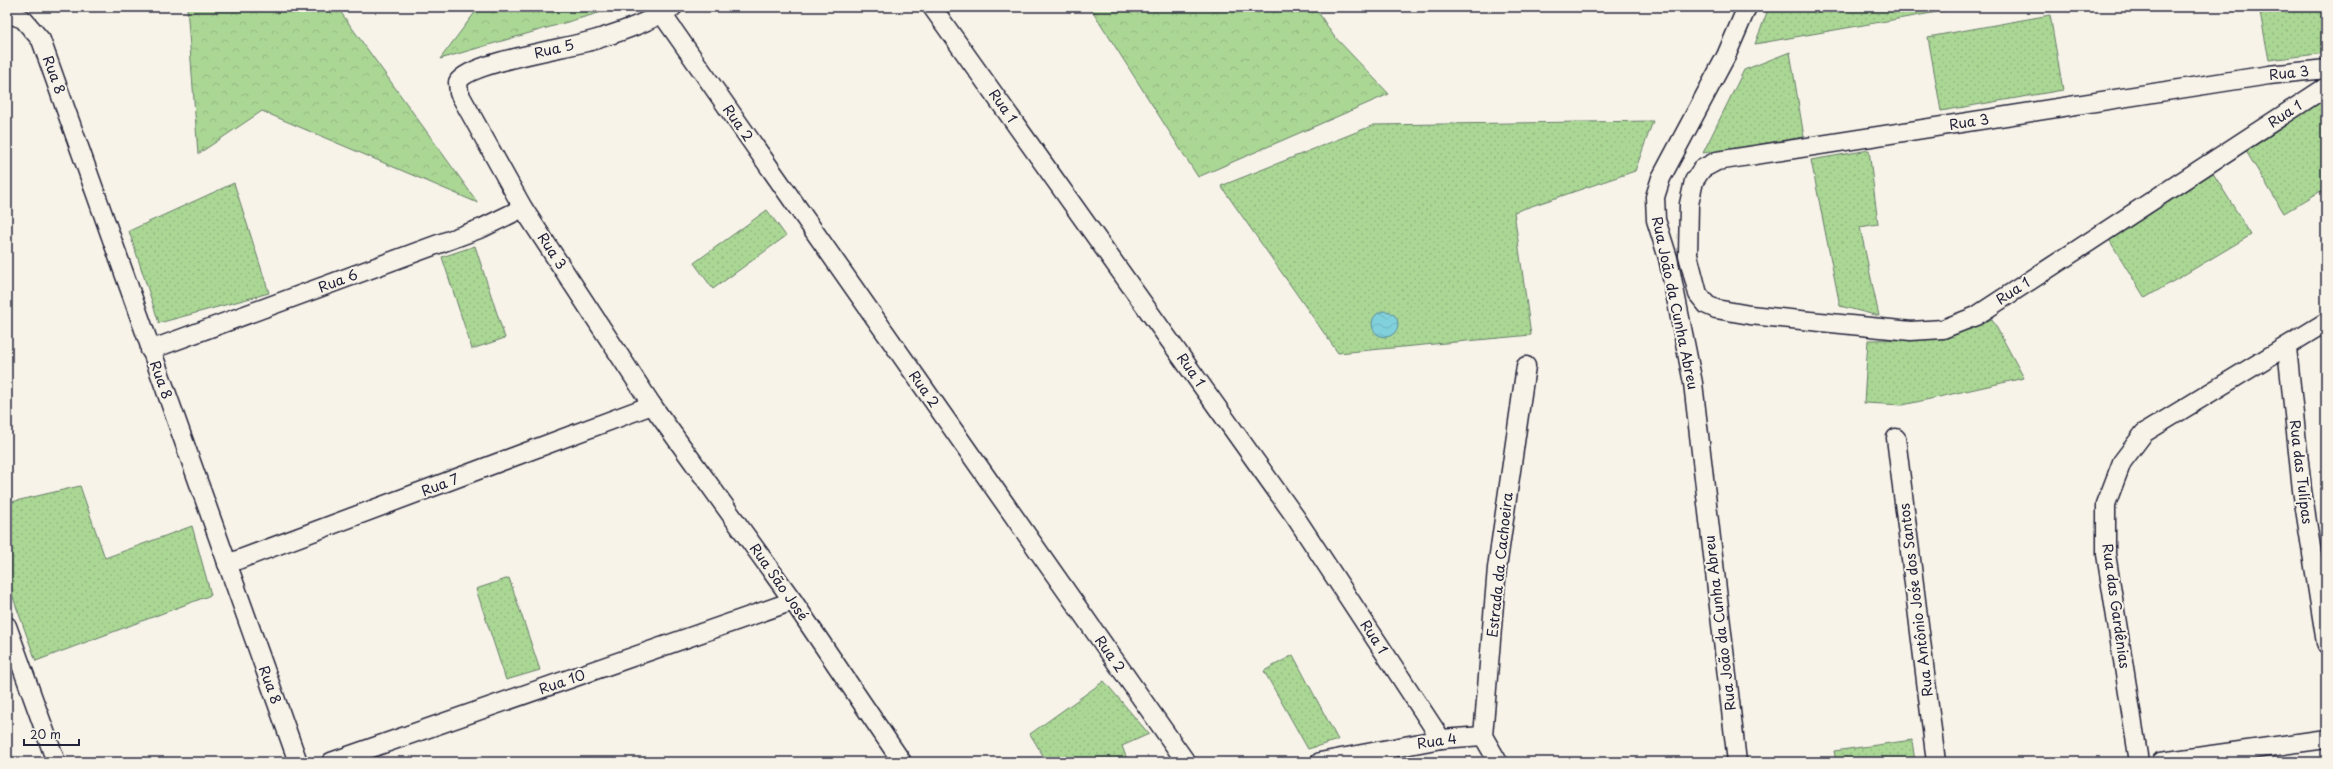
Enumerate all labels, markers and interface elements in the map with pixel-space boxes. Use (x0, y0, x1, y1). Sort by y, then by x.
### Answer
street label: Rua 5 (532, 34, 576, 63)
street label: Rua 8 (38, 53, 71, 97)
street label: Rua 3 (2268, 60, 2310, 85)
street label: Rua 1 (984, 84, 1023, 127)
street label: Rua 1 (2263, 95, 2306, 132)
street label: Rua 2 (718, 100, 759, 145)
street label: Rua 3 (1947, 108, 1990, 135)
street label: Rua João da Cunha Abreu (1647, 214, 1704, 391)
street label: Rua 3 (533, 228, 572, 273)
street label: Rua 6 (315, 264, 361, 297)
street label: Rua 1 (1991, 272, 2034, 309)
street label: Rua 1 (1172, 348, 1211, 391)
street label: Rua 8 (145, 358, 178, 402)
street label: Rua 2 (904, 366, 945, 411)
street label: Rua das Tulípas (2285, 419, 2318, 525)
street label: Rua 7 (418, 468, 462, 501)
street label: Estrada da Cachoeira (1481, 491, 1518, 638)
street label: Rua Antônio Jośe dos Santos (1893, 502, 1938, 698)
street label: Rua João da Cunha Abreu (1698, 534, 1741, 712)
street label: Rua São José (745, 539, 814, 625)
street label: Rua das Gardênias (2097, 542, 2136, 670)
street label: Rua 1 (1356, 615, 1393, 658)
street label: Rua 2 (1090, 631, 1131, 676)
street label: Rua 8 (254, 663, 287, 707)
street label: Rua 10 (536, 664, 588, 699)
scale bar (24, 721, 79, 747)
text: 20 m (30, 725, 61, 743)
street label: Rua 4 (1416, 727, 1458, 754)

